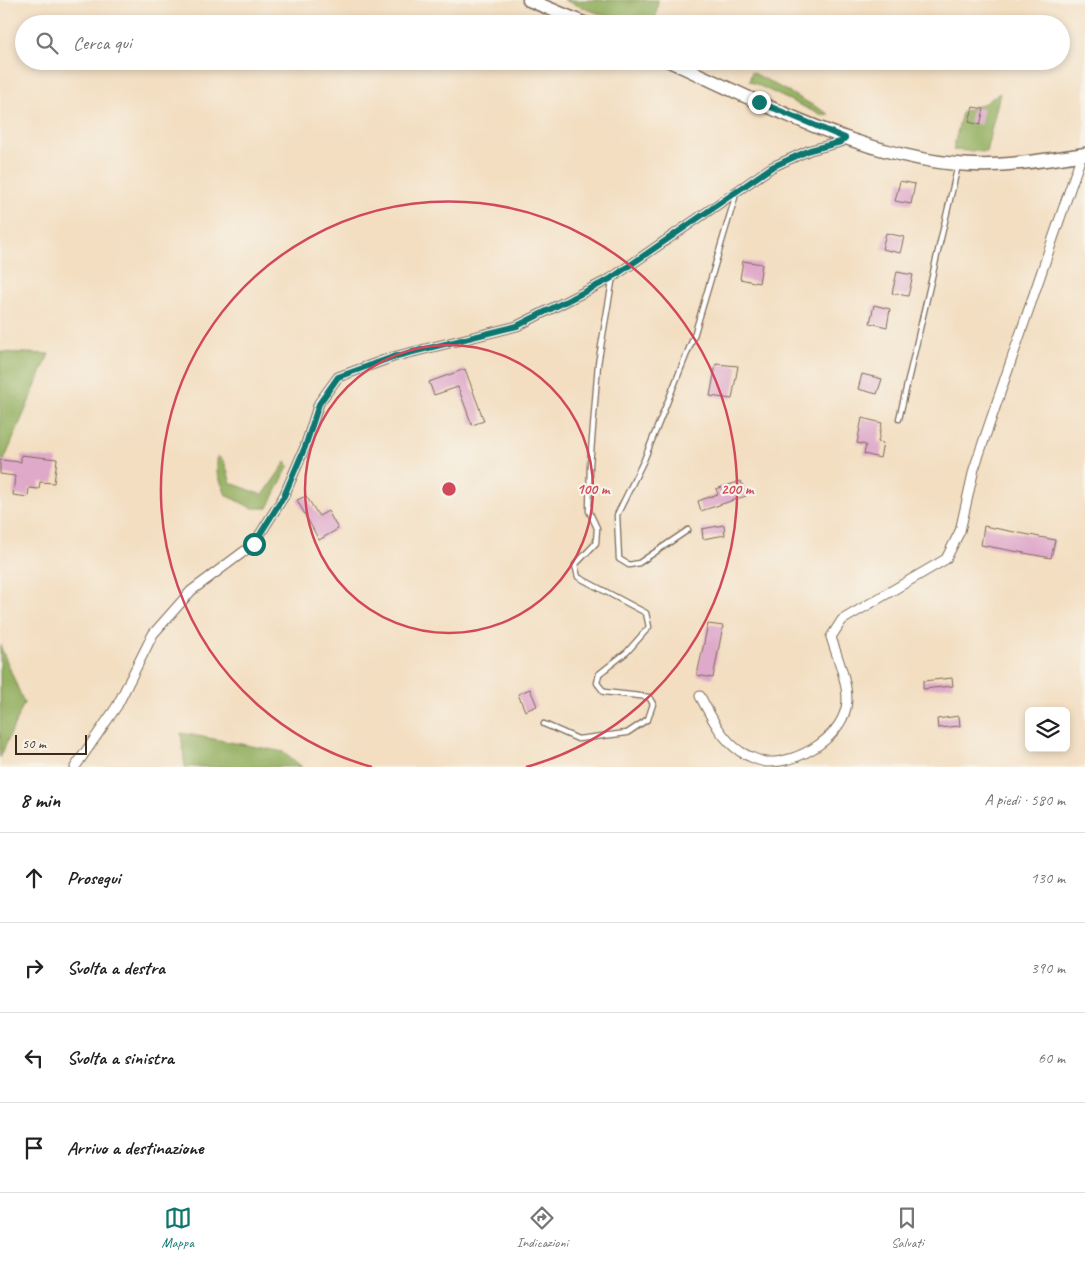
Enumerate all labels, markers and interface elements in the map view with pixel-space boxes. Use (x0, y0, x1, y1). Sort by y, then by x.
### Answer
search box (15, 15, 1070, 70)
icon: search (33, 29, 61, 57)
text: Cerca qui (73, 31, 132, 55)
route end (748, 91, 771, 114)
centre of rings (440, 480, 458, 498)
text: 100 m (577, 480, 611, 499)
text: 200 m (721, 480, 755, 499)
route start (243, 533, 266, 556)
map controls (1025, 707, 1070, 752)
button: layers (1025, 707, 1070, 752)
scale bar (15, 732, 88, 755)
text: 50 m (22, 735, 46, 752)
text: 8 min (20, 787, 60, 813)
text: A piedi · 580 m (984, 790, 1065, 810)
icon: ahead (20, 864, 48, 892)
text: Prosegui (67, 866, 120, 890)
text: 130 m (1031, 868, 1065, 888)
icon: right (20, 954, 48, 982)
text: Svolta a destra (67, 956, 165, 980)
text: 390 m (1031, 958, 1065, 978)
icon: left (20, 1044, 48, 1072)
text: Svolta a sinistra (67, 1046, 174, 1070)
text: 60 m (1038, 1048, 1065, 1068)
icon: arrive (20, 1134, 48, 1162)
text: Arrivo a destinazione (67, 1136, 203, 1160)
tab: Mappa (161, 1204, 194, 1251)
tab: Indicazioni (517, 1204, 568, 1251)
tab: Salvati (891, 1204, 924, 1251)

